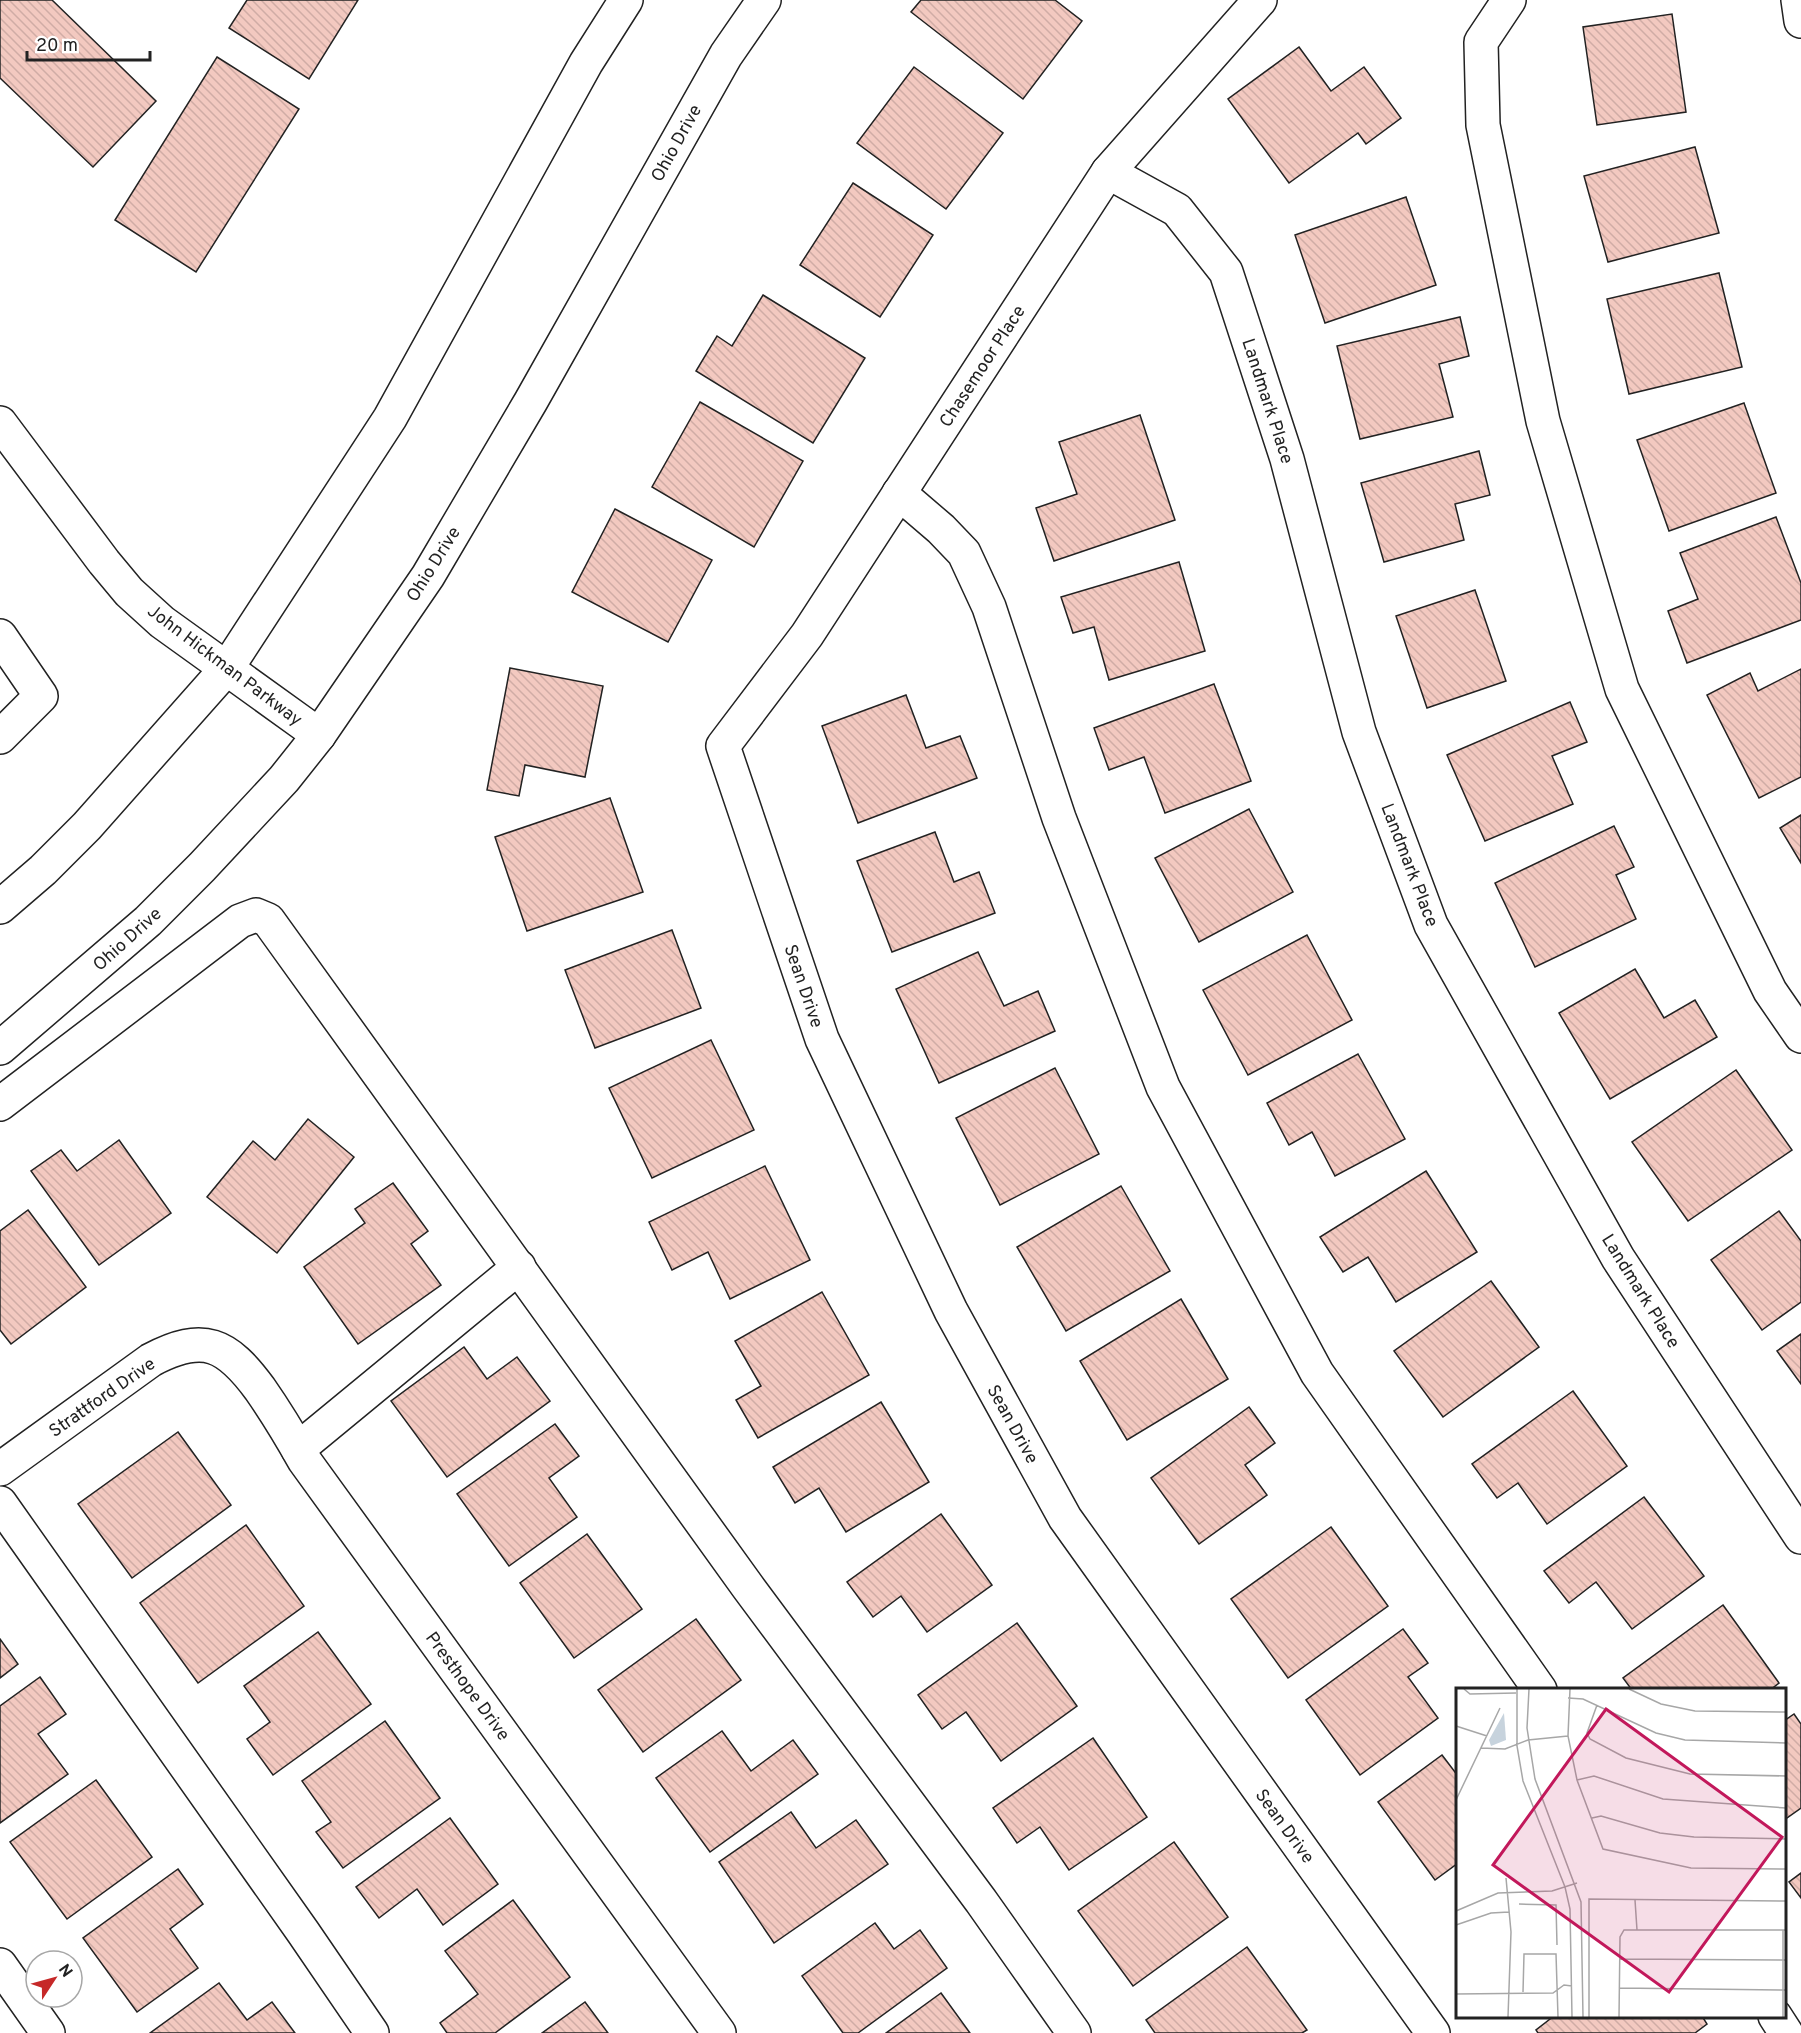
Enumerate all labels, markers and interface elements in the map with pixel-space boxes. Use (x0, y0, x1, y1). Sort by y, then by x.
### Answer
scale bar (27, 24, 150, 62)
text: 20 m (36, 35, 78, 58)
street label: Ohio Drive (647, 101, 708, 186)
street label: Chasemoor Place (935, 301, 1031, 432)
street label: Landmark Place (1235, 336, 1298, 467)
street label: Ohio Drive (402, 523, 466, 607)
street label: John Hickman Parkway (142, 600, 306, 732)
street label: Landmark Place (1374, 800, 1443, 931)
street label: Ohio Drive (89, 903, 167, 977)
street label: Sean Drive (778, 942, 828, 1031)
street label: Landmark Place (1595, 1230, 1684, 1353)
street label: Strattford Drive (45, 1353, 161, 1443)
street label: Sean Drive (981, 1381, 1043, 1468)
street label: Presthope Drive (419, 1628, 514, 1746)
inset map (1456, 1688, 1786, 2018)
street label: Sean Drive (1249, 1785, 1319, 1869)
north arrow (24, 1949, 84, 2009)
text: N (53, 1961, 76, 1982)

